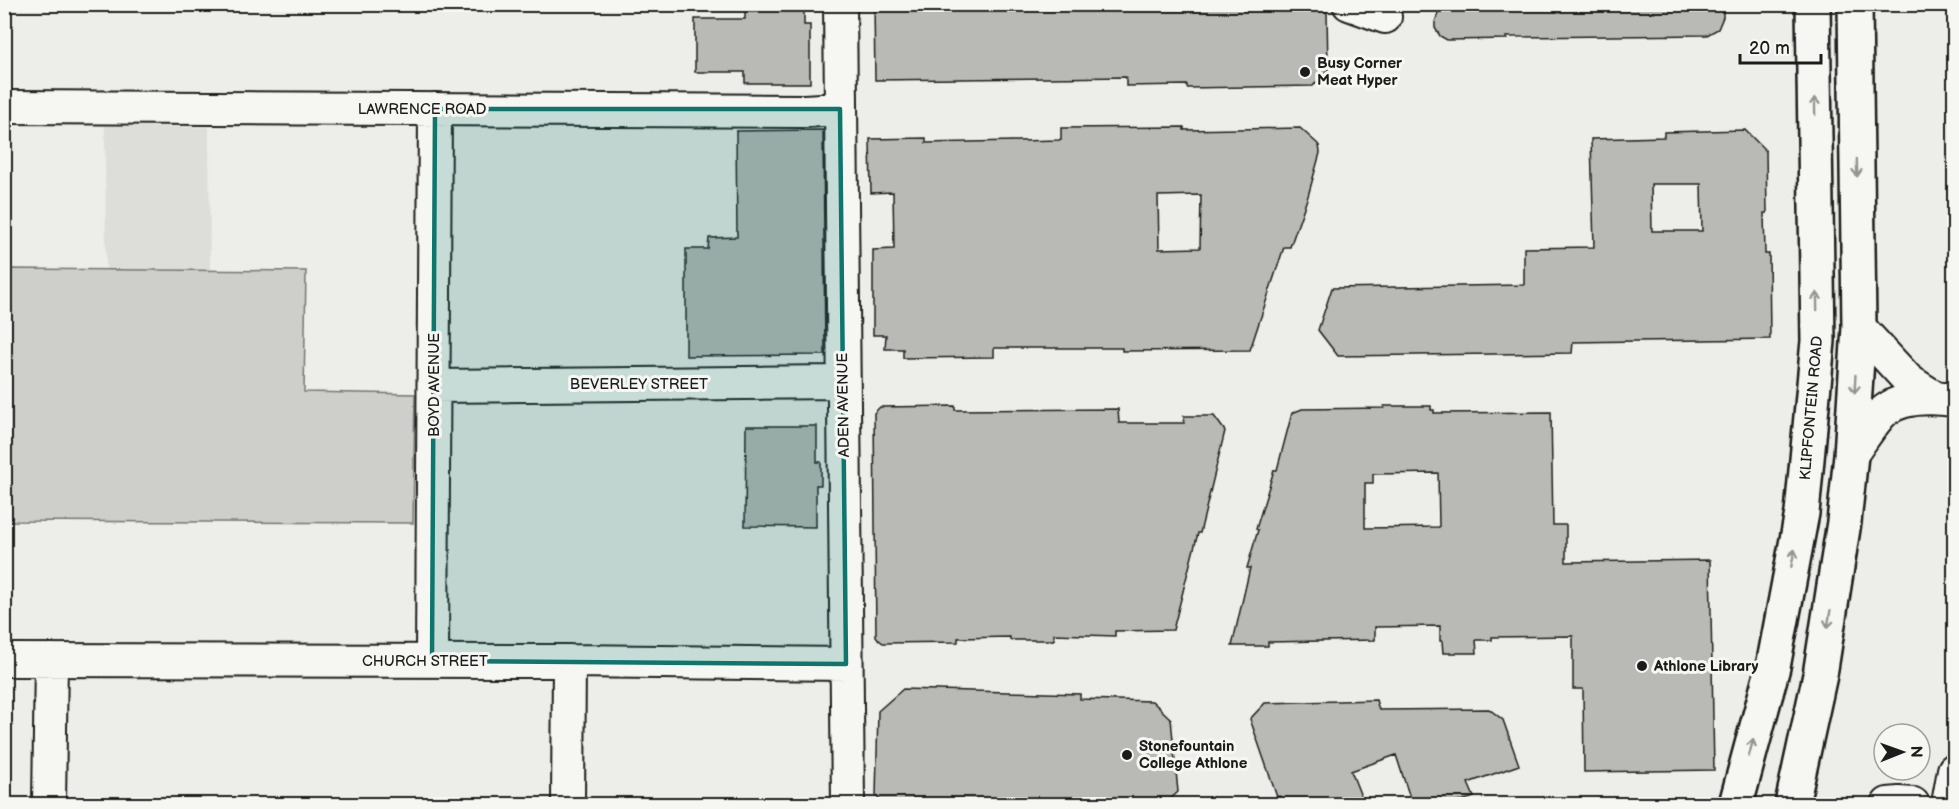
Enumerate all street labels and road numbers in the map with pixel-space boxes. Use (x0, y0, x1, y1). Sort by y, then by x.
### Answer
street label: LAWRENCE ROAD (358, 100, 486, 119)
street label: BOYD AVENUE (425, 333, 444, 437)
street label: KLIPFONTEIN ROAD (1796, 335, 1827, 481)
street label: ADEN AVENUE (833, 352, 854, 457)
street label: BEVERLEY STREET (570, 375, 708, 394)
street label: CHURCH STREET (362, 652, 488, 671)

